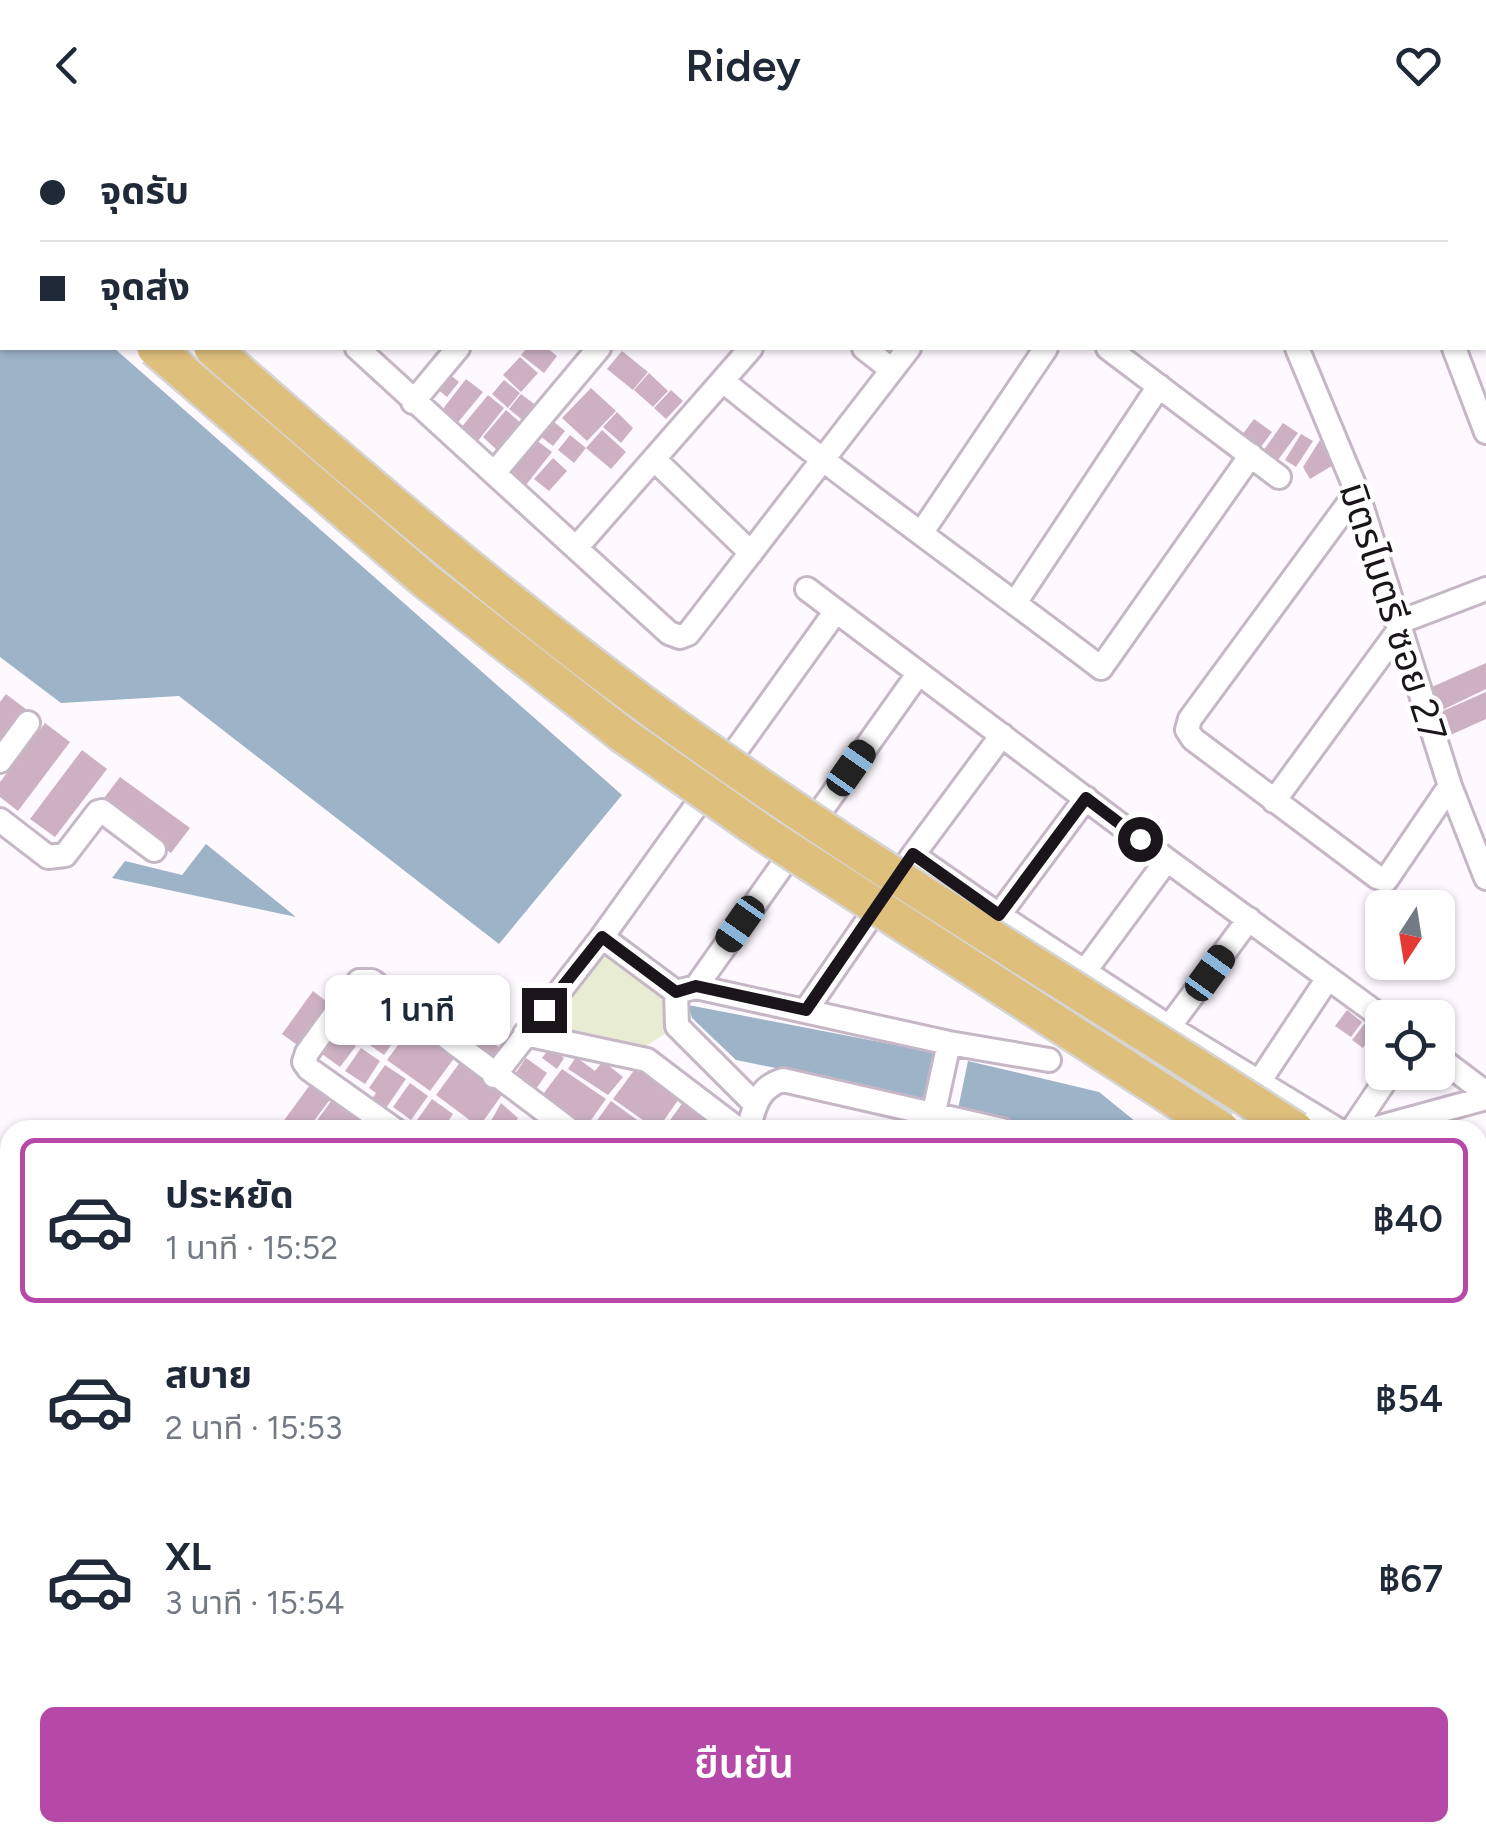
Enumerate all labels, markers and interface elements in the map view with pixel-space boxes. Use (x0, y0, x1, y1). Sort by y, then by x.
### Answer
icon: back (40, 38, 95, 93)
text: Ridey (685, 38, 801, 92)
icon: heart (1391, 38, 1446, 93)
text: จุดรับ (100, 168, 189, 214)
text: จุดส่ง (100, 264, 190, 310)
street label: มิตรไมตรี ซอย 27 (1329, 477, 1457, 747)
car (822, 735, 880, 801)
route start (1118, 817, 1163, 862)
north arrow (1365, 890, 1455, 980)
map controls (1365, 890, 1455, 1090)
car (711, 891, 769, 957)
car (1180, 940, 1240, 1006)
callout: 1 นาที (324, 975, 509, 1045)
route end (522, 988, 567, 1033)
text: 1 นาที (380, 991, 455, 1029)
button: locate (1365, 1000, 1455, 1090)
text: ประหยัด (165, 1172, 294, 1218)
icon: car (45, 1176, 135, 1266)
text: ฿40 (1373, 1196, 1443, 1242)
text: 1 นาที · 15:52 (165, 1229, 338, 1267)
text: สบาย (165, 1352, 252, 1398)
icon: car (45, 1356, 135, 1446)
text: ฿54 (1375, 1376, 1443, 1422)
text: 2 นาที · 15:53 (165, 1409, 342, 1447)
text: XL (165, 1534, 211, 1580)
icon: car (45, 1536, 135, 1626)
text: ฿67 (1378, 1556, 1443, 1602)
text: 3 นาที · 15:54 (165, 1584, 344, 1622)
button: ยืนยัน (40, 1707, 1448, 1822)

